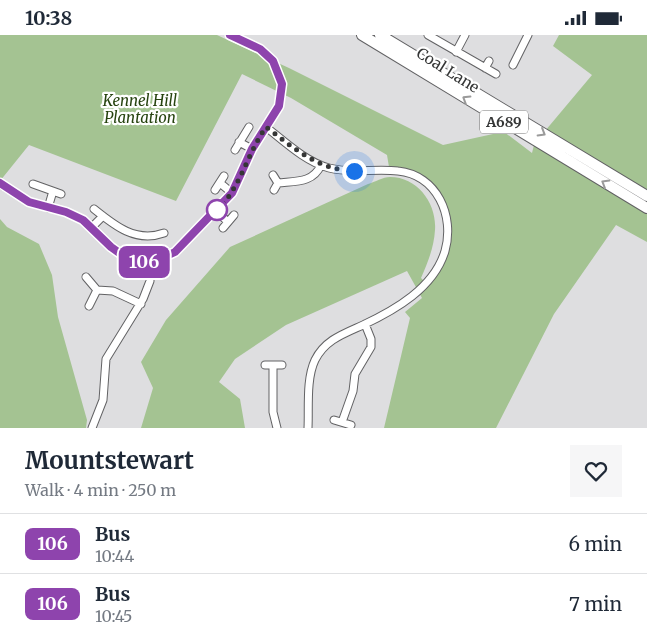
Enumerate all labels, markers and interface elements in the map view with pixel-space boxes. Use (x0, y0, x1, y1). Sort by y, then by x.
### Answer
text: 10:38 (25, 6, 72, 30)
street label: Coal Lane (413, 43, 483, 97)
park label: Kennel Hill Plantation (102, 91, 177, 127)
one-way arrow (462, 95, 471, 105)
road number: A689 (480, 110, 528, 133)
one-way arrow (536, 127, 545, 137)
your location (342, 159, 367, 184)
one-way arrow (601, 179, 610, 189)
unlabelled marker (206, 199, 228, 221)
line badge: 106 (115, 246, 173, 278)
text: 106 (129, 250, 159, 273)
text: Mountstewart (25, 445, 194, 476)
button: heart (570, 445, 622, 497)
text: Walk · 4 min · 250 m (25, 480, 176, 500)
text: Bus (95, 522, 130, 546)
text: 106 (37, 532, 68, 555)
text: 6 min (568, 532, 622, 556)
text: 10:44 (95, 546, 134, 566)
text: Bus (95, 582, 130, 606)
text: 106 (37, 592, 68, 615)
text: 7 min (569, 592, 622, 616)
text: 10:45 (95, 606, 132, 626)

